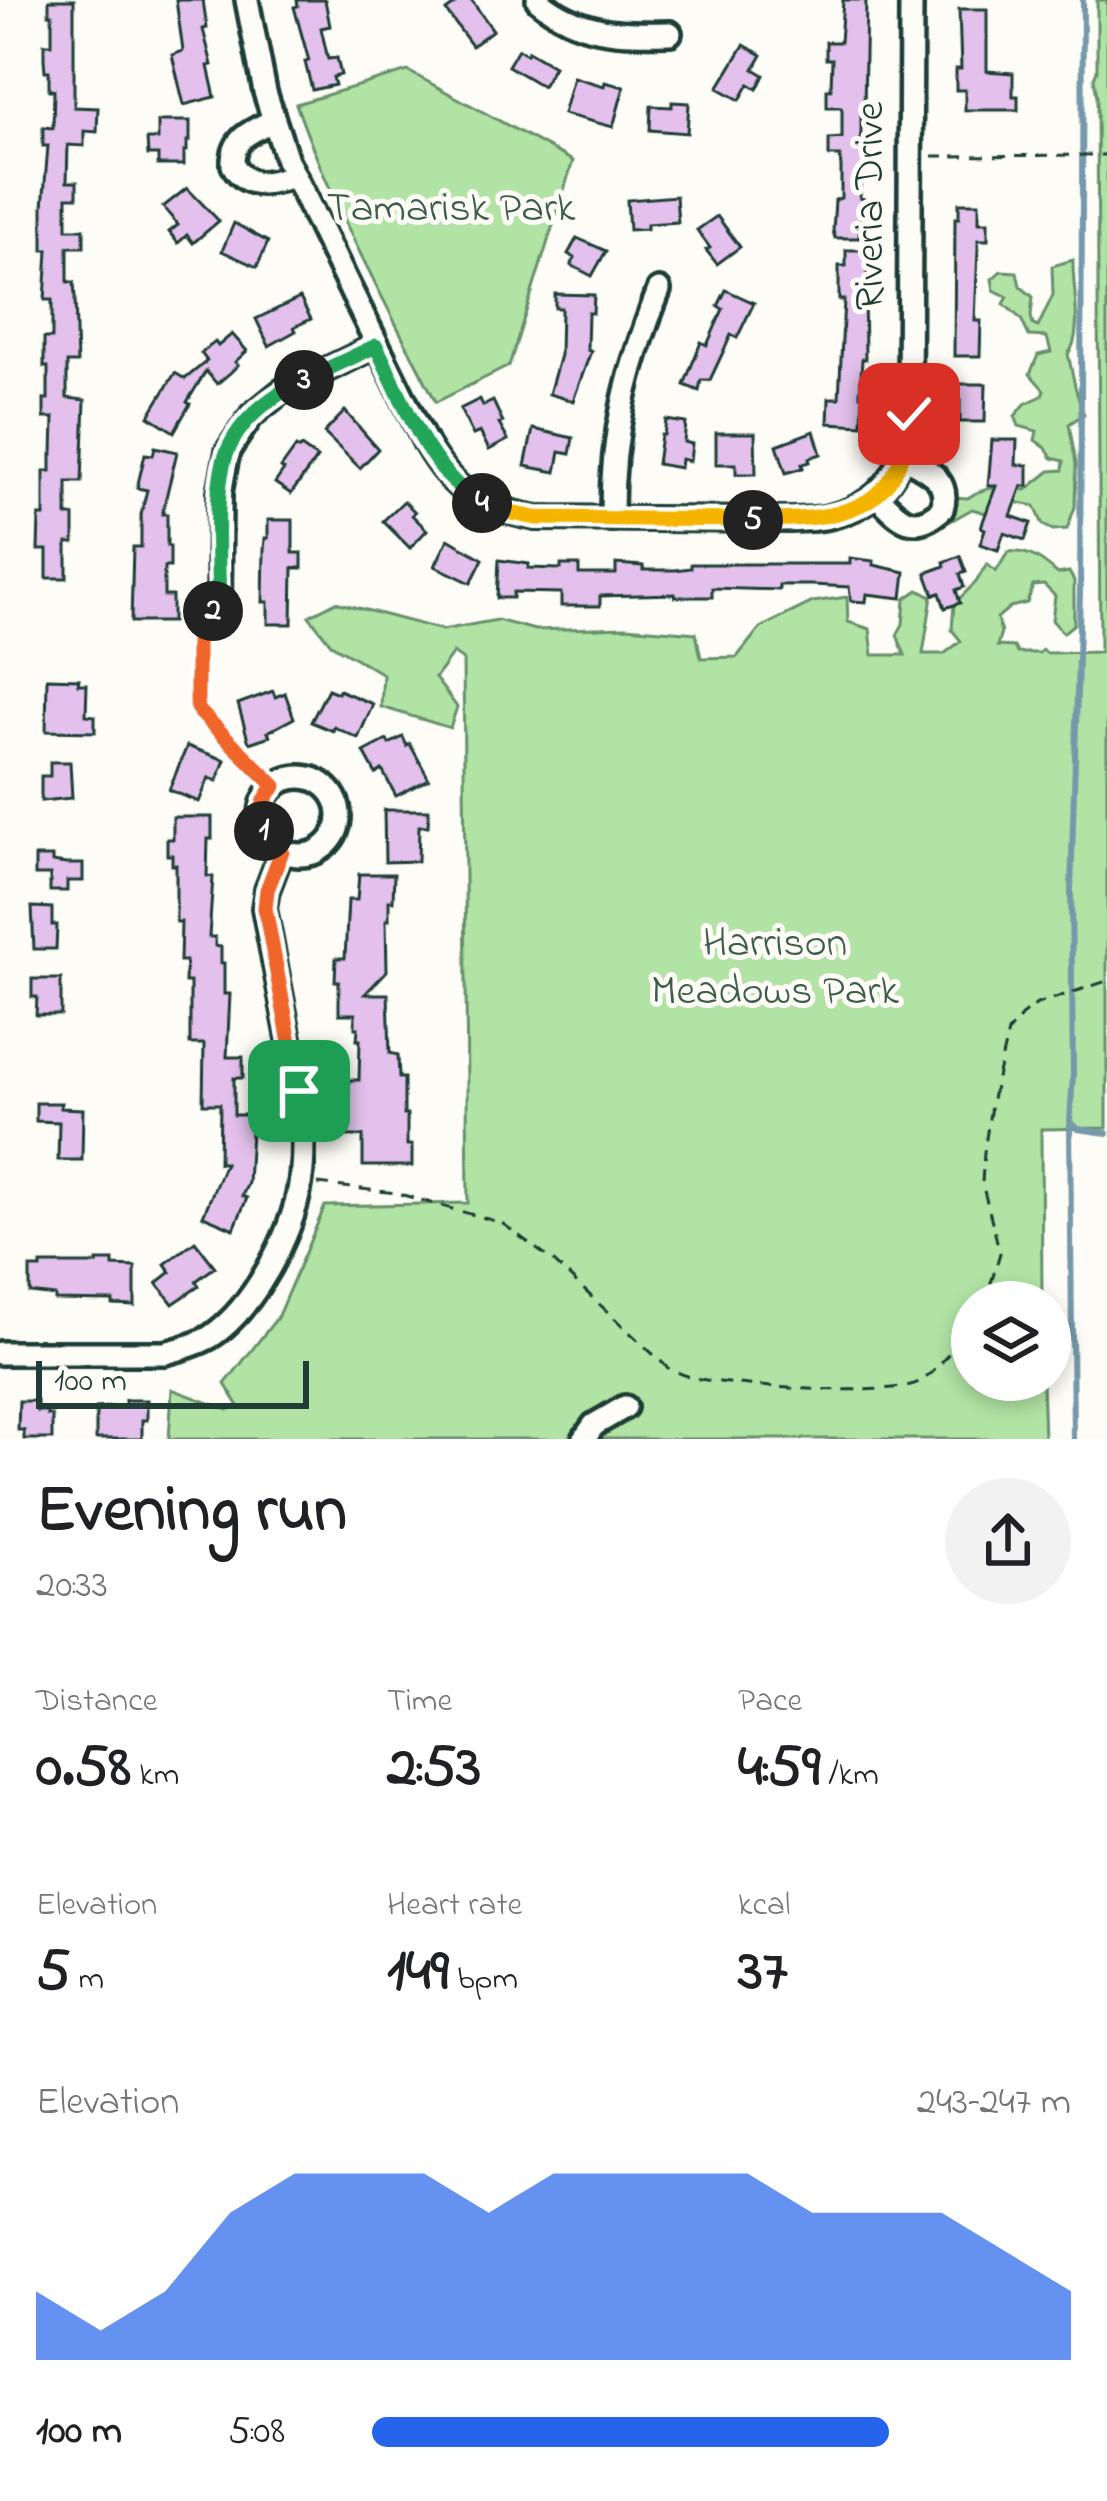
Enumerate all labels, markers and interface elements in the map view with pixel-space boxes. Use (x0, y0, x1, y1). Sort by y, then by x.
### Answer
street label: Riveria Drive (841, 102, 902, 310)
park label: Tamarisk Park (327, 179, 576, 240)
pin: 3 (274, 350, 334, 410)
text: 3 (297, 356, 311, 404)
pin (858, 363, 960, 465)
icon: check (876, 381, 942, 447)
pin: 4 (452, 473, 512, 533)
text: 4 (475, 479, 489, 527)
pin: 5 (723, 490, 783, 550)
text: 5 (744, 496, 762, 544)
pin: 2 (183, 581, 243, 641)
text: 2 (205, 587, 221, 635)
pin: 1 (234, 801, 294, 861)
text: 1 (259, 807, 269, 855)
park label: Harrison Meadows Park (651, 914, 899, 1023)
pin (248, 1040, 350, 1142)
icon: arrive (266, 1058, 332, 1124)
map controls (951, 1281, 1071, 1401)
button: layers (951, 1281, 1071, 1401)
scale bar (36, 1355, 309, 1408)
text: 100 m (54, 1358, 127, 1406)
text: Evening run (36, 1465, 347, 1561)
button: share (945, 1478, 1071, 1604)
text: 20:33 (36, 1558, 108, 1615)
text: Distance (36, 1678, 158, 1726)
text: Time (387, 1678, 452, 1726)
text: Pace (738, 1678, 802, 1726)
text: 0.58 (36, 1726, 131, 1813)
text: 2:53 (387, 1726, 481, 1813)
text: 4:59 (738, 1726, 820, 1813)
text: km (131, 1752, 179, 1800)
text: /km (820, 1752, 879, 1800)
text: Elevation (36, 1882, 157, 1930)
text: Heart rate (387, 1882, 522, 1930)
text: kcal (738, 1882, 790, 1930)
text: 5 (36, 1930, 70, 2017)
text: 149 (387, 1930, 449, 2017)
text: 37 (738, 1930, 788, 2017)
text: m (70, 1956, 104, 2004)
text: bpm (449, 1956, 518, 2004)
text: Elevation (36, 2075, 179, 2132)
text: 243–247 m (917, 2075, 1071, 2132)
text: 100 m (36, 2404, 122, 2461)
text: 5:08 (228, 2404, 285, 2461)

